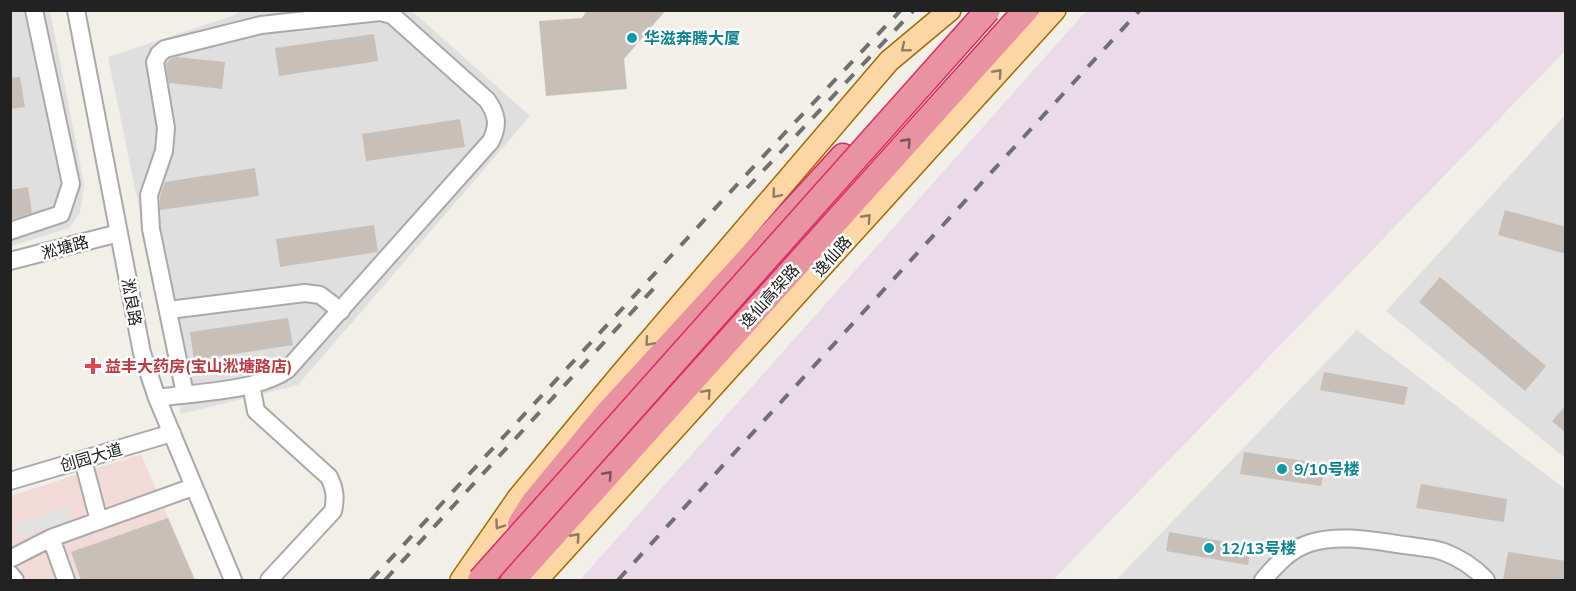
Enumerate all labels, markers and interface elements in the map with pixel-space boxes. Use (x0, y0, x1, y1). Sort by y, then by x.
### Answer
place label: 华滋奔腾大厦 (644, 28, 740, 50)
marker: 华滋奔腾大厦 (625, 31, 639, 45)
one-way arrow (901, 40, 912, 51)
one-way arrow (991, 70, 1002, 80)
one-way arrow (900, 139, 911, 149)
one-way arrow (773, 187, 784, 198)
one-way arrow (860, 214, 871, 224)
street label: 淞塘路 (39, 231, 91, 265)
street label: 逸仙路 (809, 231, 857, 282)
street label: 逸仙高架路 (735, 260, 805, 334)
street label: 淞良路 (116, 277, 146, 328)
one-way arrow (645, 335, 656, 346)
place label: 益丰大药房(宝山淞塘路店) (105, 356, 292, 378)
marker: 益丰大药房(宝山淞塘路店) (86, 359, 100, 373)
one-way arrow (700, 389, 711, 400)
street label: 创园大道 (57, 439, 125, 477)
place label: 9/10号楼 (1294, 459, 1360, 481)
marker: 9/10号楼 (1275, 462, 1289, 476)
one-way arrow (601, 471, 612, 481)
one-way arrow (495, 519, 506, 530)
one-way arrow (569, 533, 580, 544)
place label: 12/13号楼 (1221, 538, 1296, 560)
marker: 12/13号楼 (1202, 541, 1216, 555)

